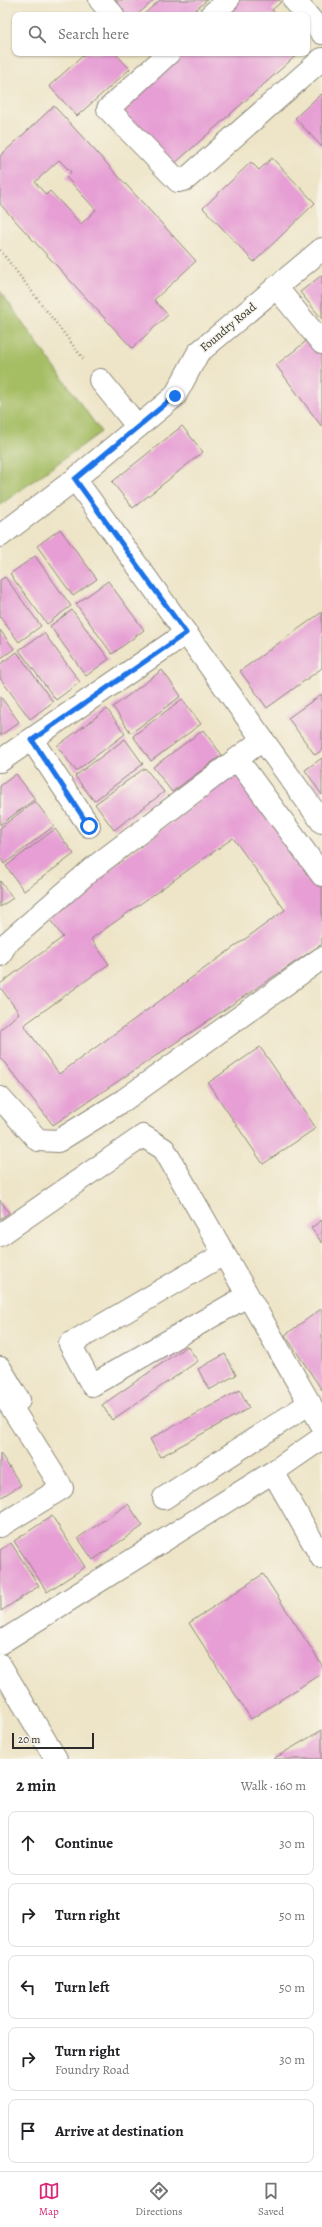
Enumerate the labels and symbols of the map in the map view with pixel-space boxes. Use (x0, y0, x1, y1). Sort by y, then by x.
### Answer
street label: Foundry Road (197, 298, 260, 355)
route end (166, 387, 184, 405)
route start (80, 817, 98, 835)
scale bar (12, 1731, 94, 1750)

